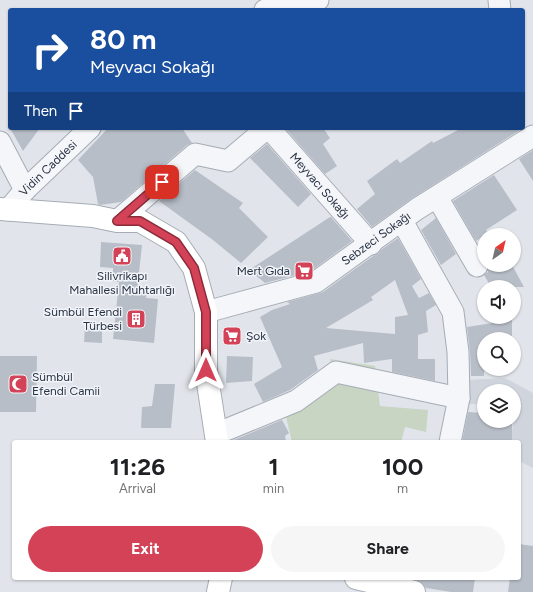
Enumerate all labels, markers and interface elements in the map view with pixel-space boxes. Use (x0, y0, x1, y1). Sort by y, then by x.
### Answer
text: 80 m (90, 22, 156, 56)
icon: right (24, 24, 76, 76)
text: Meyvacı Sokağı (90, 56, 215, 78)
icon: arrive (65, 100, 87, 122)
text: Then (24, 102, 57, 120)
street label: Vidin Caddesi (16, 137, 80, 199)
street label: Meyvacı Sokağı (287, 150, 353, 222)
pin (145, 165, 179, 199)
icon: arrive (151, 171, 173, 193)
street label: Sebzeci Sokağı (339, 209, 413, 268)
north arrow (477, 228, 521, 272)
map controls (477, 228, 521, 428)
public building icon: Silivrikapı Mahallesi Muhtarlığı (111, 245, 133, 267)
supermarket icon: Mert Gıda (293, 260, 315, 282)
place label: Mert Gıda (237, 264, 290, 278)
place label: Silivrikapı Mahallesi Muhtarlığı (69, 269, 175, 297)
button: sound (477, 280, 521, 324)
place label: Sümbül Efendi Türbesi (44, 305, 122, 333)
building icon: Sümbül Efendi Türbesi (125, 308, 147, 330)
supermarket icon: Şok (221, 325, 243, 347)
place label: Şok (246, 329, 266, 343)
button: search (477, 332, 521, 376)
position arrow (185, 349, 227, 391)
place label: Sümbül Efendi Camii (32, 370, 100, 398)
mosque icon: Sümbül Efendi Camii (7, 373, 29, 395)
button: layers (477, 384, 521, 428)
text: 11:26 (110, 452, 165, 481)
text: 1 (268, 452, 279, 481)
text: 100 (382, 452, 423, 481)
text: Arrival (119, 481, 156, 496)
text: min (263, 481, 284, 496)
text: m (397, 481, 408, 496)
button: Exit (28, 526, 263, 572)
button: Share (271, 526, 505, 572)

